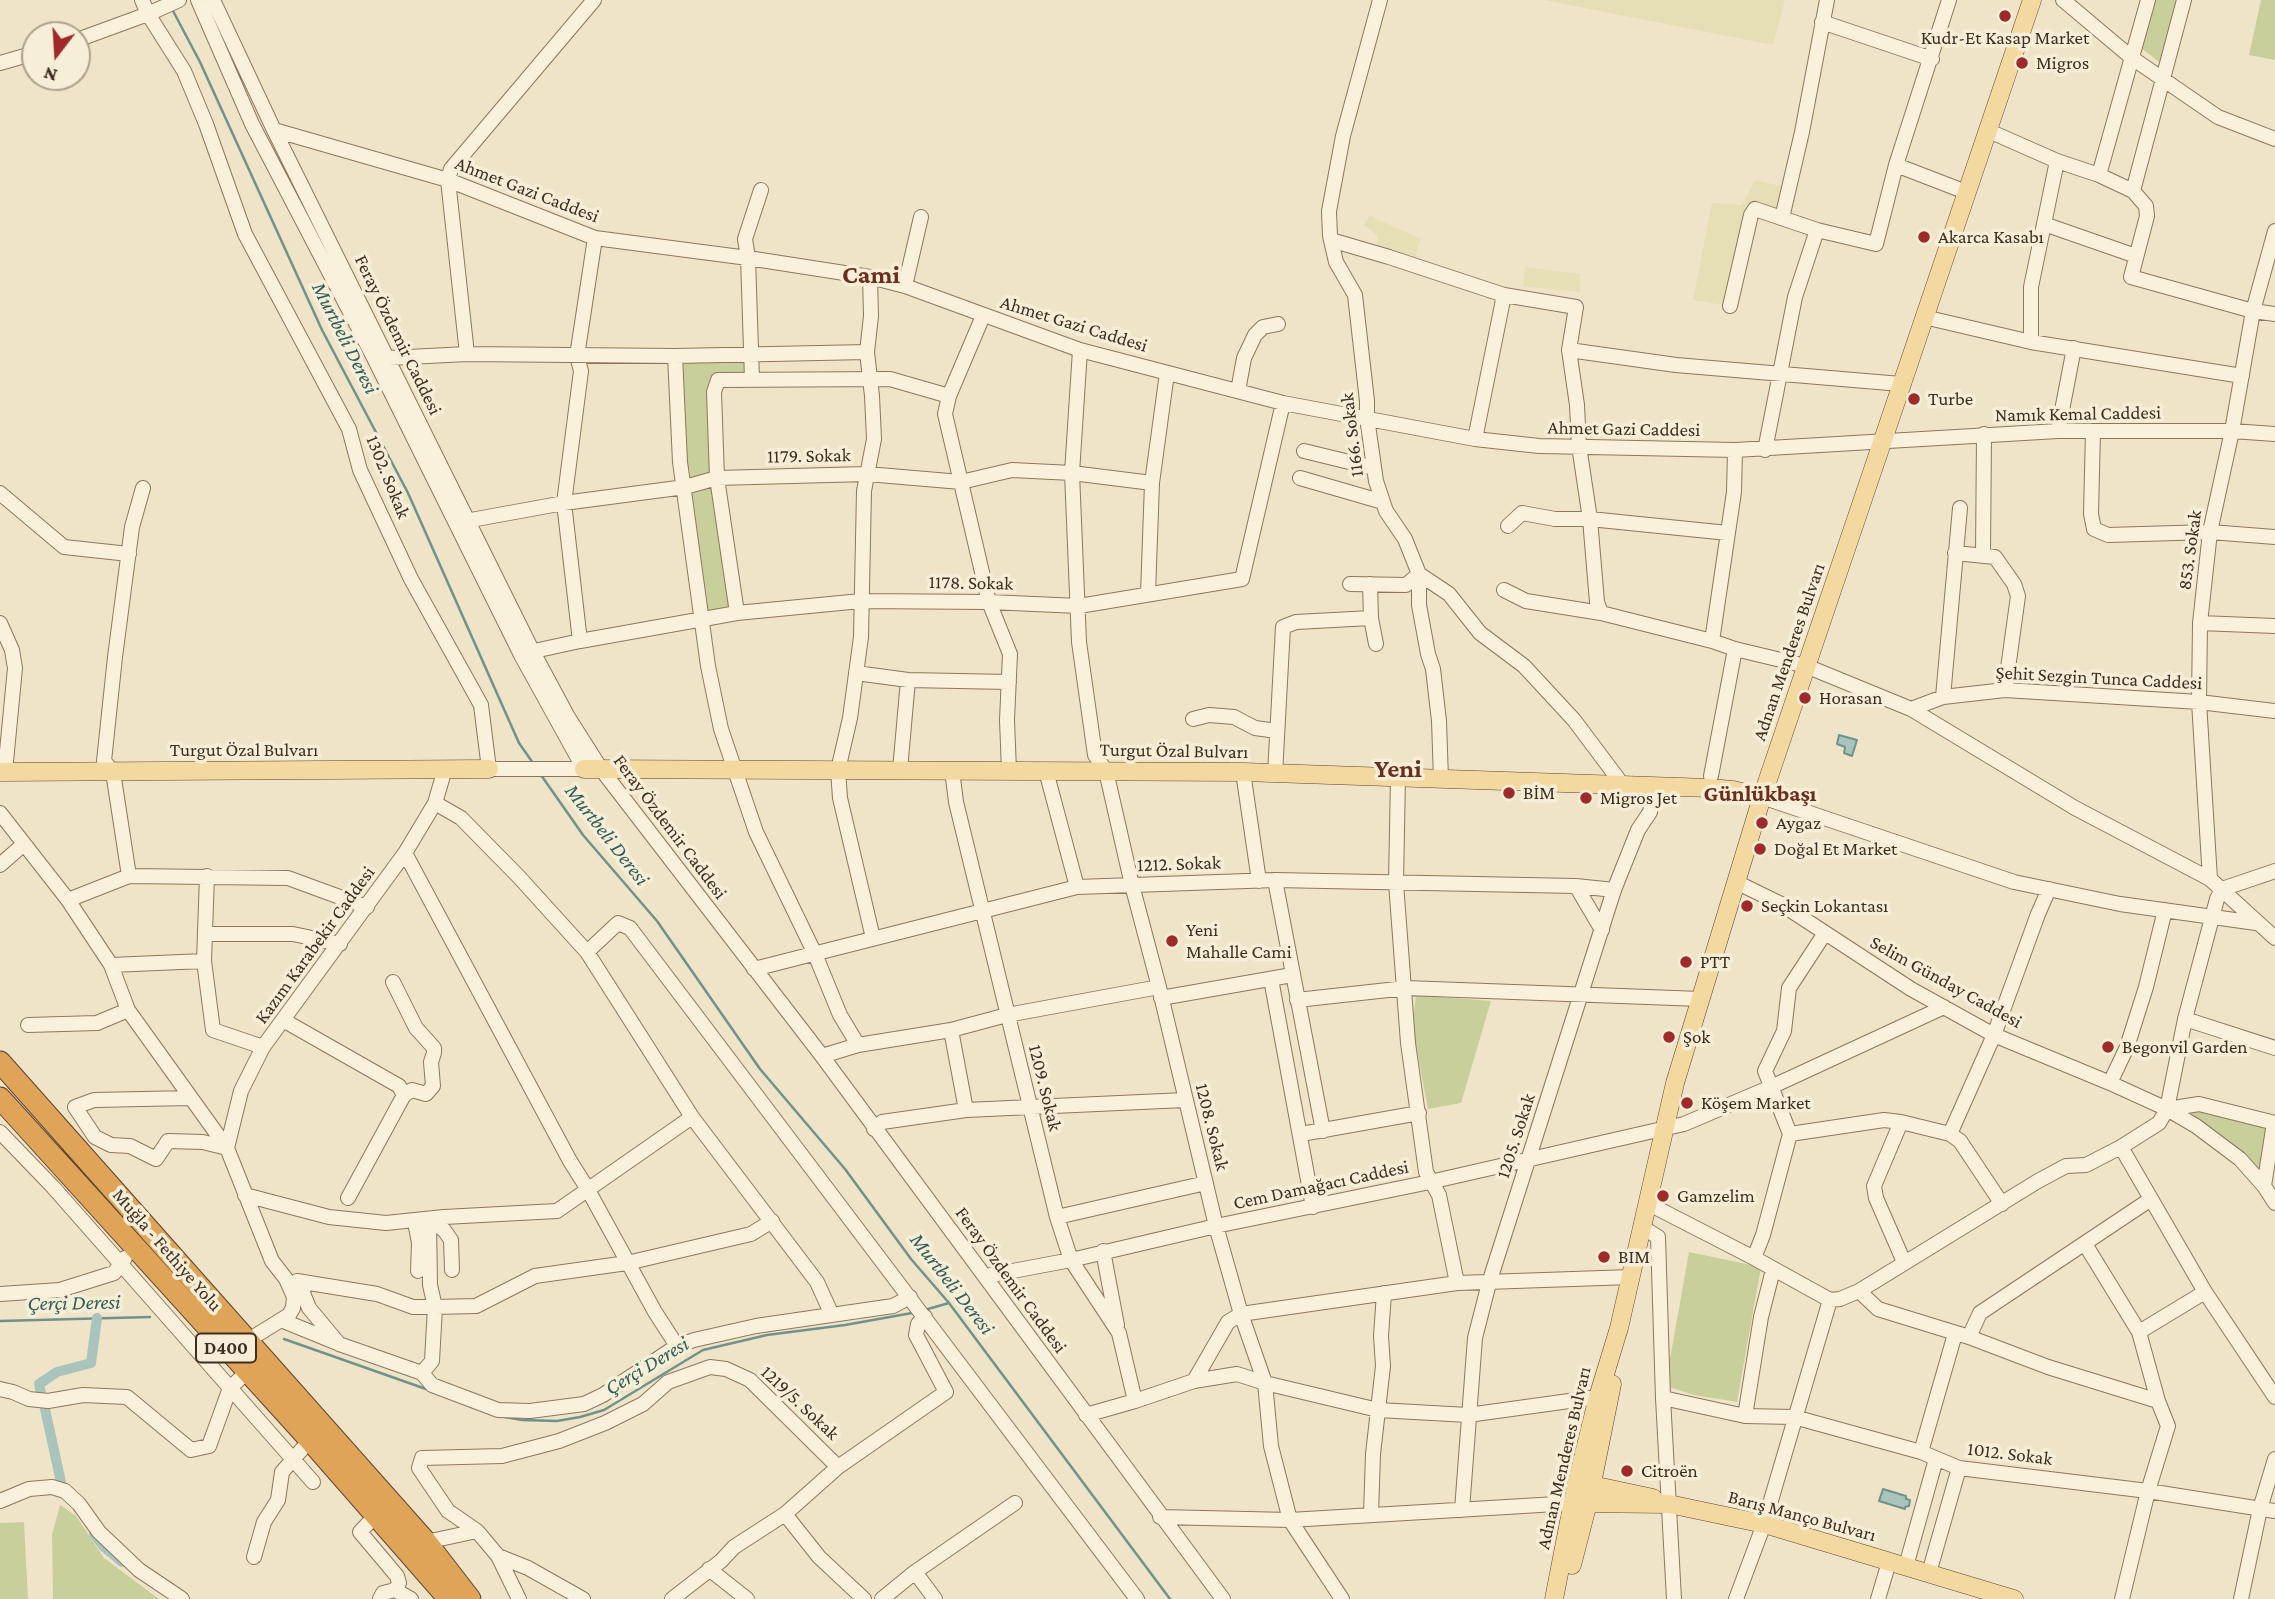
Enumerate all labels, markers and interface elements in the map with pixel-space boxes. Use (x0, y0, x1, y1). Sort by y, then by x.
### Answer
marker: Kudr-Et Kasap Market (1997, 8, 2013, 24)
north arrow (21, 21, 91, 91)
place label: Kudr-Et Kasap Market (1921, 27, 2089, 49)
place label: Migros (2036, 52, 2089, 74)
marker: Migros (2014, 55, 2030, 71)
text: N (41, 63, 60, 87)
street label: Ahmet Gazi Caddesi (452, 152, 602, 228)
place label: Akarca Kasabı (1938, 226, 2044, 248)
marker: Akarca Kasabı (1916, 229, 1932, 245)
street label: Feray Özdemir Caddesi (349, 251, 447, 419)
district label: Cami (842, 259, 900, 291)
water label: Murtbeli Deresi (306, 278, 384, 398)
street label: Ahmet Gazi Caddesi (998, 291, 1150, 357)
place label: Turbe (1928, 388, 1973, 410)
marker: Turbe (1906, 391, 1922, 407)
street label: 1166. Sokak (1336, 392, 1368, 478)
street label: Namık Kemal Caddesi (1995, 401, 2161, 427)
street label: Ahmet Gazi Caddesi (1548, 416, 1700, 442)
street label: 1302. Sokak (361, 432, 415, 522)
street label: 1179. Sokak (767, 444, 851, 468)
street label: 853. Sokak (2173, 509, 2207, 591)
street label: Adnan Menderes Bulvarı (1748, 560, 1830, 744)
street label: 1178. Sokak (929, 571, 1013, 595)
street label: Şehit Sezgin Tunca Caddesi (1995, 661, 2203, 695)
place label: Horasan (1819, 687, 1883, 709)
marker: Horasan (1797, 690, 1813, 706)
street label: Turgut Özal Bulvarı (1100, 738, 1248, 764)
street label: Turgut Özal Bulvarı (170, 739, 318, 761)
street label: Feray Özdemir Caddesi (608, 750, 732, 904)
district label: Yeni (1374, 753, 1422, 785)
water label: Murtbeli Deresi (559, 779, 655, 891)
district label: Günlükbaşı (1704, 780, 1816, 808)
place label: BİM (1523, 782, 1555, 804)
marker: BİM (1501, 785, 1517, 801)
place label: Migros Jet (1600, 787, 1677, 809)
marker: Migros Jet (1578, 790, 1594, 806)
place label: Aygaz (1776, 812, 1821, 834)
marker: Aygaz (1754, 815, 1770, 831)
place label: Doğal Et Market (1774, 838, 1897, 860)
marker: Doğal Et Market (1752, 841, 1768, 857)
street label: 1212. Sokak (1137, 851, 1221, 877)
street label: Kazım Karabekir Caddesi (250, 862, 380, 1028)
place label: Seçkin Lokantası (1761, 895, 1888, 917)
marker: Seçkin Lokantası (1739, 898, 1755, 914)
place label: Yeni Mahalle Cami (1186, 919, 1292, 963)
street label: Selim Günday Caddesi (1866, 931, 2026, 1033)
marker: Yeni Mahalle Cami (1164, 933, 1180, 949)
place label: PTT (1700, 951, 1730, 973)
marker: PTT (1678, 954, 1694, 970)
place label: Şok (1683, 1026, 1710, 1048)
marker: Şok (1661, 1029, 1677, 1045)
place label: Begonvil Garden (2122, 1036, 2247, 1058)
marker: Begonvil Garden (2100, 1039, 2116, 1055)
street label: 1209. Sokak (1023, 1042, 1067, 1134)
street label: 1208. Sokak (1190, 1081, 1234, 1173)
street label: 1205. Sokak (1492, 1091, 1540, 1181)
place label: Köşem Market (1701, 1092, 1811, 1114)
marker: Köşem Market (1679, 1095, 1695, 1111)
street label: Cem Damağacı Caddesi (1231, 1155, 1411, 1215)
street label: Muğla - Fethiye Yolu (107, 1184, 227, 1316)
place label: Gamzelim (1677, 1185, 1755, 1207)
marker: Gamzelim (1655, 1188, 1671, 1204)
street label: Feray Özdemir Caddesi (950, 1202, 1072, 1358)
water label: Murtbeli Deresi (904, 1228, 1000, 1340)
place label: BIM (1618, 1246, 1650, 1268)
marker: BIM (1596, 1249, 1612, 1265)
water label: Çerçi Deresi (27, 1290, 121, 1316)
water label: Çerçi Deresi (601, 1331, 693, 1401)
road number: D400 (196, 1334, 256, 1363)
street label: 1219/5. Sokak (756, 1361, 844, 1445)
street label: Adnan Menderes Bulvarı (1532, 1365, 1596, 1551)
street label: 1012. Sokak (1966, 1437, 2054, 1471)
place label: Citroën (1641, 1460, 1698, 1482)
marker: Citroën (1619, 1463, 1635, 1479)
street label: Barış Manço Bulvarı (1726, 1485, 1878, 1547)

